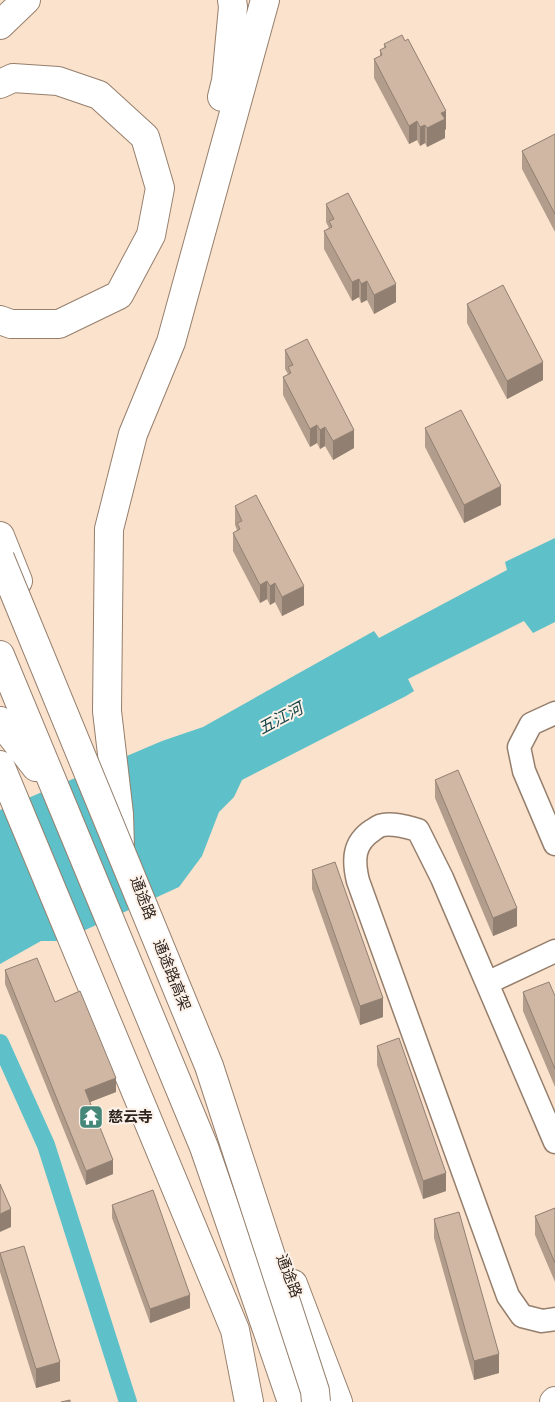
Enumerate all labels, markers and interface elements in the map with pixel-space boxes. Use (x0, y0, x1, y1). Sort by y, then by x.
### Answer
water label: 五江河 (255, 697, 309, 738)
street label: 通途路 (127, 874, 159, 922)
street label: 通途路高架 (150, 937, 194, 1013)
temple icon: 慈云寺 (78, 1104, 104, 1130)
place label: 慈云寺 (108, 1108, 153, 1126)
street label: 通途路 (273, 1252, 305, 1300)

